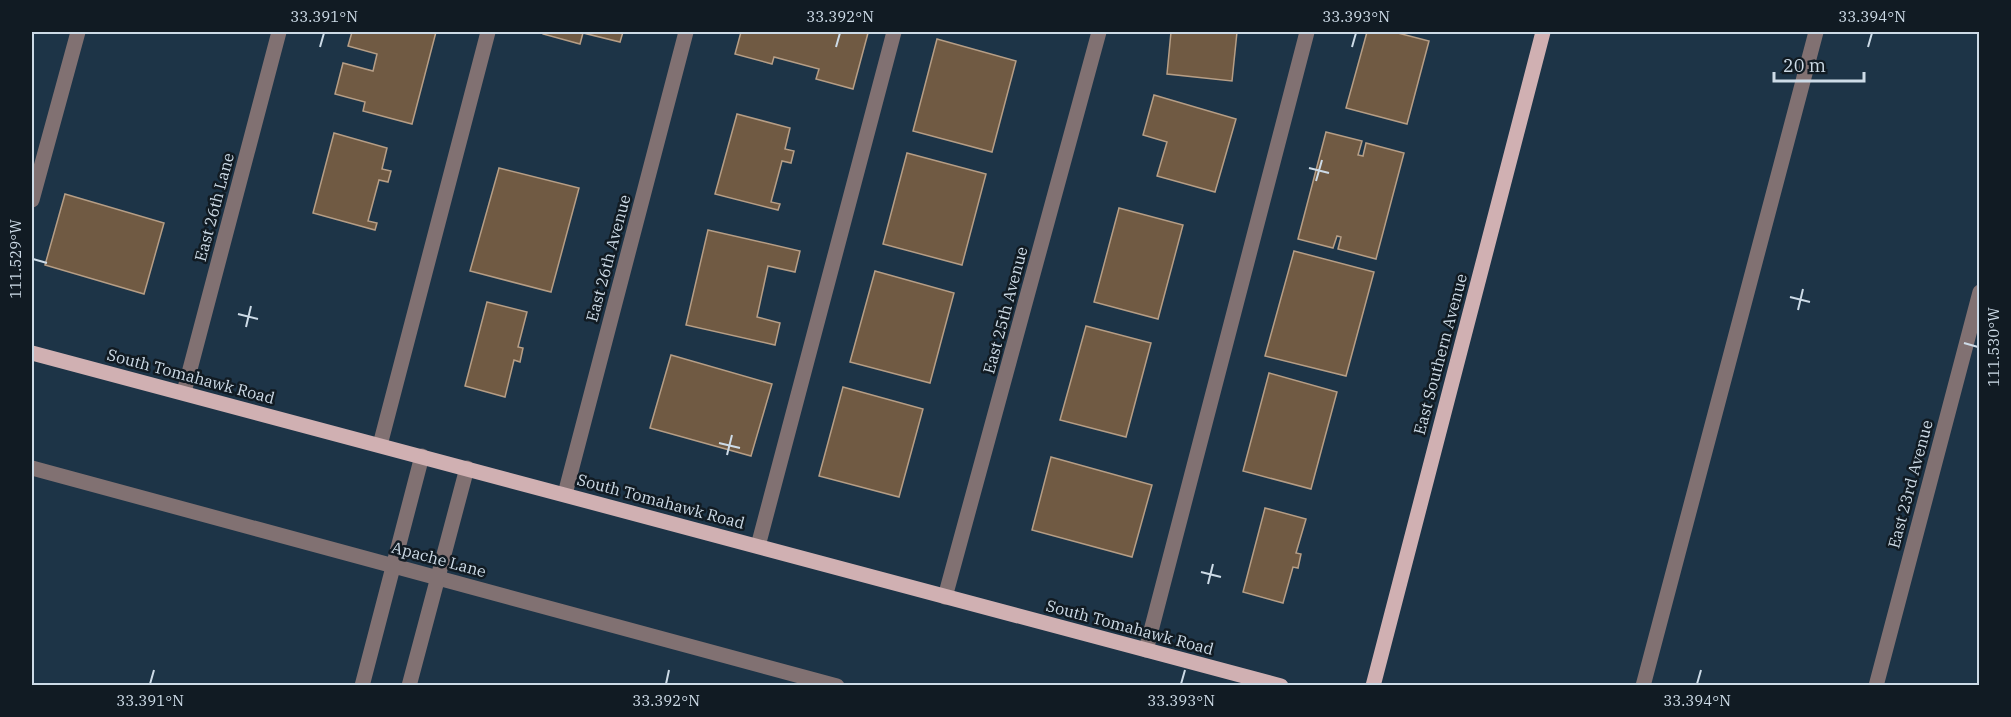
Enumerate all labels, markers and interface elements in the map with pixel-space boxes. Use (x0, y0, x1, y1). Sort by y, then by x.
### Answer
text: 33.391°N (290, 7, 358, 26)
text: 33.392°N (806, 7, 874, 26)
text: 33.393°N (1322, 7, 1390, 26)
text: 33.394°N (1838, 7, 1906, 26)
scale bar (1774, 45, 1864, 83)
text: 20 m (1783, 54, 1826, 77)
street label: East 26th Lane (190, 150, 238, 264)
street label: East 26th Avenue (581, 192, 635, 324)
text: 111.529°W (6, 219, 25, 299)
street label: East 25th Avenue (978, 244, 1032, 376)
street label: East Southern Avenue (1409, 271, 1471, 437)
text: 111.530°W (1984, 307, 2003, 387)
street label: South Tomahawk Road (105, 344, 277, 408)
street label: East 23rd Avenue (1883, 418, 1937, 550)
street label: South Tomahawk Road (575, 469, 747, 533)
street label: Apache Lane (390, 537, 488, 581)
street label: South Tomahawk Road (1044, 595, 1216, 659)
text: 33.391°N (116, 691, 184, 710)
text: 33.392°N (632, 691, 700, 710)
text: 33.393°N (1147, 691, 1215, 710)
text: 33.394°N (1663, 691, 1731, 710)

